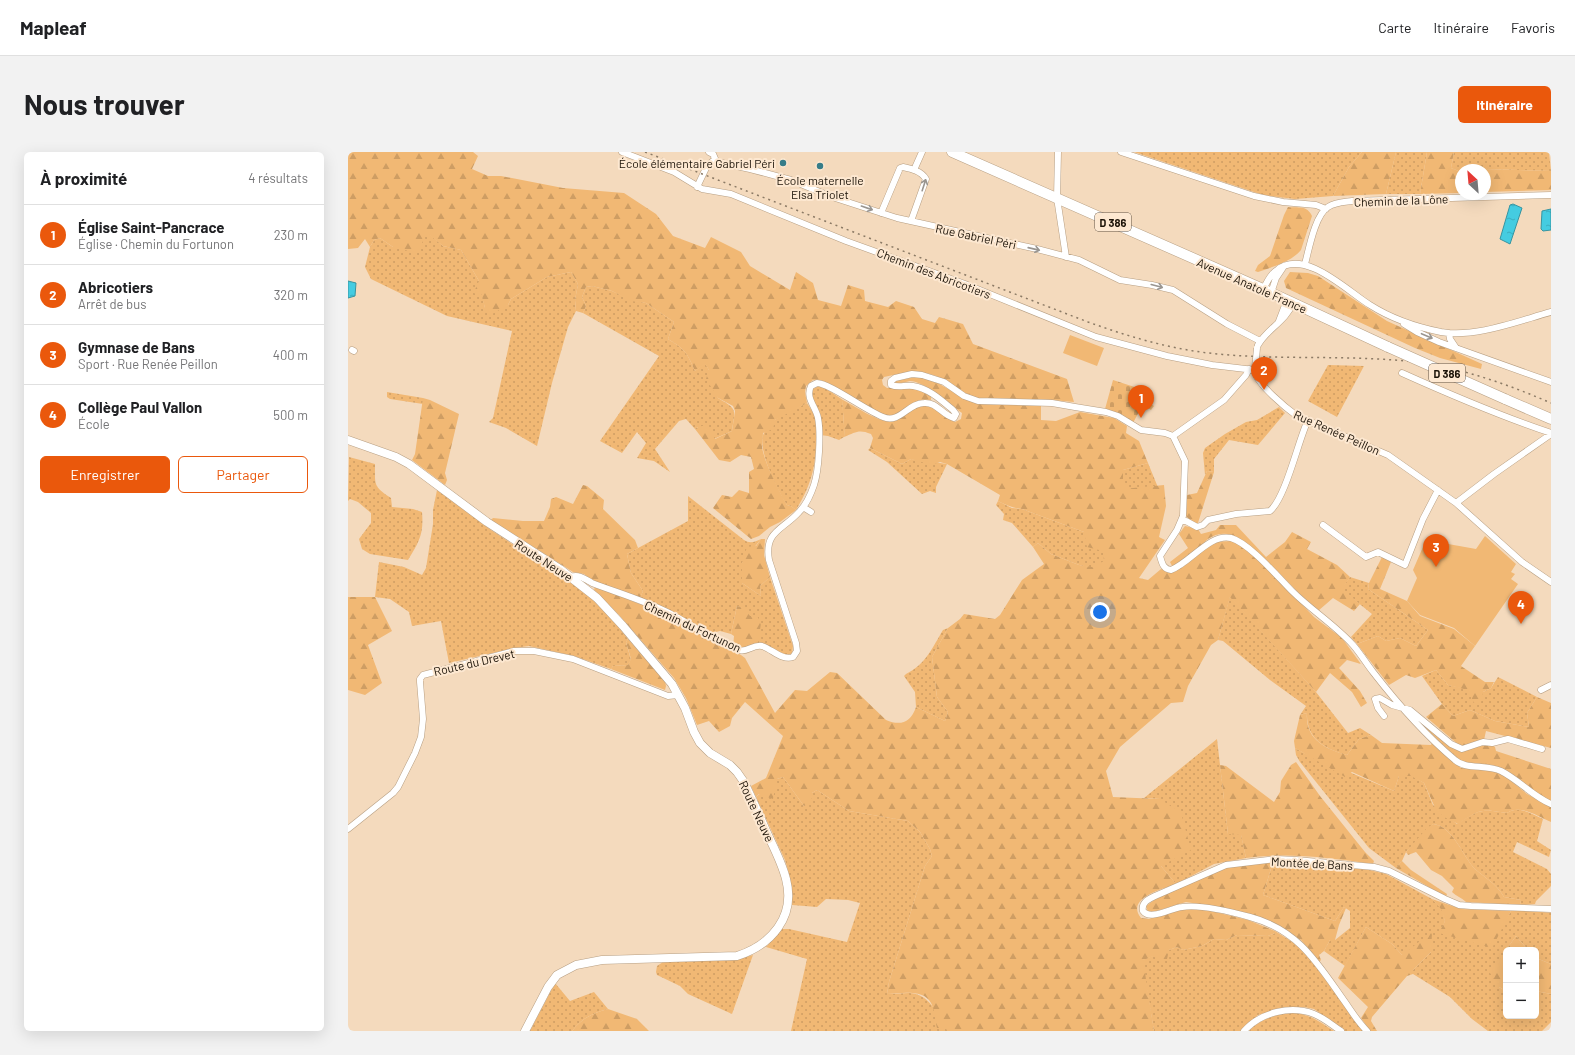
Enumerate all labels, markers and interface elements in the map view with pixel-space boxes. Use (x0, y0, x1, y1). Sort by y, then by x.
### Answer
text: Mapleaf (20, 16, 87, 39)
text: Carte (1378, 19, 1411, 36)
text: Itinéraire (1433, 19, 1489, 36)
text: Favoris (1511, 19, 1555, 36)
button: Itinéraire (1458, 86, 1551, 123)
text: Nous trouver (24, 87, 185, 121)
place label: École élémentaire Gabriel Péri (619, 156, 775, 170)
marker: École élémentaire Gabriel Péri (778, 158, 788, 168)
marker: École maternelle Elsa Triolet (815, 161, 825, 171)
north arrow (1455, 164, 1491, 200)
text: À proximité (40, 168, 127, 188)
text: 4 résultats (248, 170, 308, 186)
place label: École maternelle Elsa Triolet (776, 173, 864, 201)
one-way arrow (921, 178, 928, 191)
street label: Chemin de la Lône (1353, 191, 1449, 209)
one-way arrow (860, 205, 873, 212)
road number: D 386 (1095, 213, 1131, 231)
text: Église Saint-Pancrace (78, 218, 225, 236)
street label: Rue Gabriel Péri (934, 221, 1018, 251)
text: 1 (51, 227, 55, 243)
text: 230 m (274, 227, 308, 243)
text: Église · Chemin du Fortunon (78, 236, 234, 252)
street label: Chemin des Abricotiers (875, 245, 993, 301)
one-way arrow (1027, 245, 1040, 253)
street label: Avenue Anatole France (1195, 254, 1309, 316)
text: Abricotiers (78, 278, 153, 296)
one-way arrow (1151, 283, 1164, 290)
text: 2 (49, 287, 57, 303)
text: 320 m (274, 287, 308, 303)
text: Arrêt de bus (78, 296, 146, 312)
one-way arrow (1420, 333, 1432, 341)
text: Gymnase de Bans (78, 338, 195, 356)
text: 3 (49, 347, 57, 363)
text: 400 m (273, 347, 308, 363)
text: Sport · Rue Renée Peillon (78, 356, 218, 372)
pin: 2 (1251, 357, 1277, 390)
road number: D 386 (1429, 364, 1465, 382)
pin: 1 (1128, 385, 1154, 418)
text: Collège Paul Vallon (78, 398, 202, 416)
text: 4 (49, 407, 57, 423)
text: 500 m (273, 407, 308, 423)
street label: Rue Renée Peillon (1292, 407, 1382, 457)
text: École (78, 416, 110, 432)
button: Enregistrer (40, 456, 170, 493)
button: Partager (178, 456, 308, 493)
pin: 3 (1423, 534, 1449, 567)
street label: Route Neuve (512, 536, 576, 584)
pin: 4 (1508, 591, 1534, 624)
street label: Chemin du Fortunon (643, 597, 743, 655)
your location (1090, 602, 1110, 622)
street label: Route du Drevet (432, 646, 516, 678)
street label: Route Neuve (737, 778, 777, 844)
street label: Montée de Bans (1271, 854, 1354, 872)
map controls (1503, 947, 1539, 1019)
button: + (1503, 947, 1539, 983)
button: − (1503, 983, 1539, 1019)

